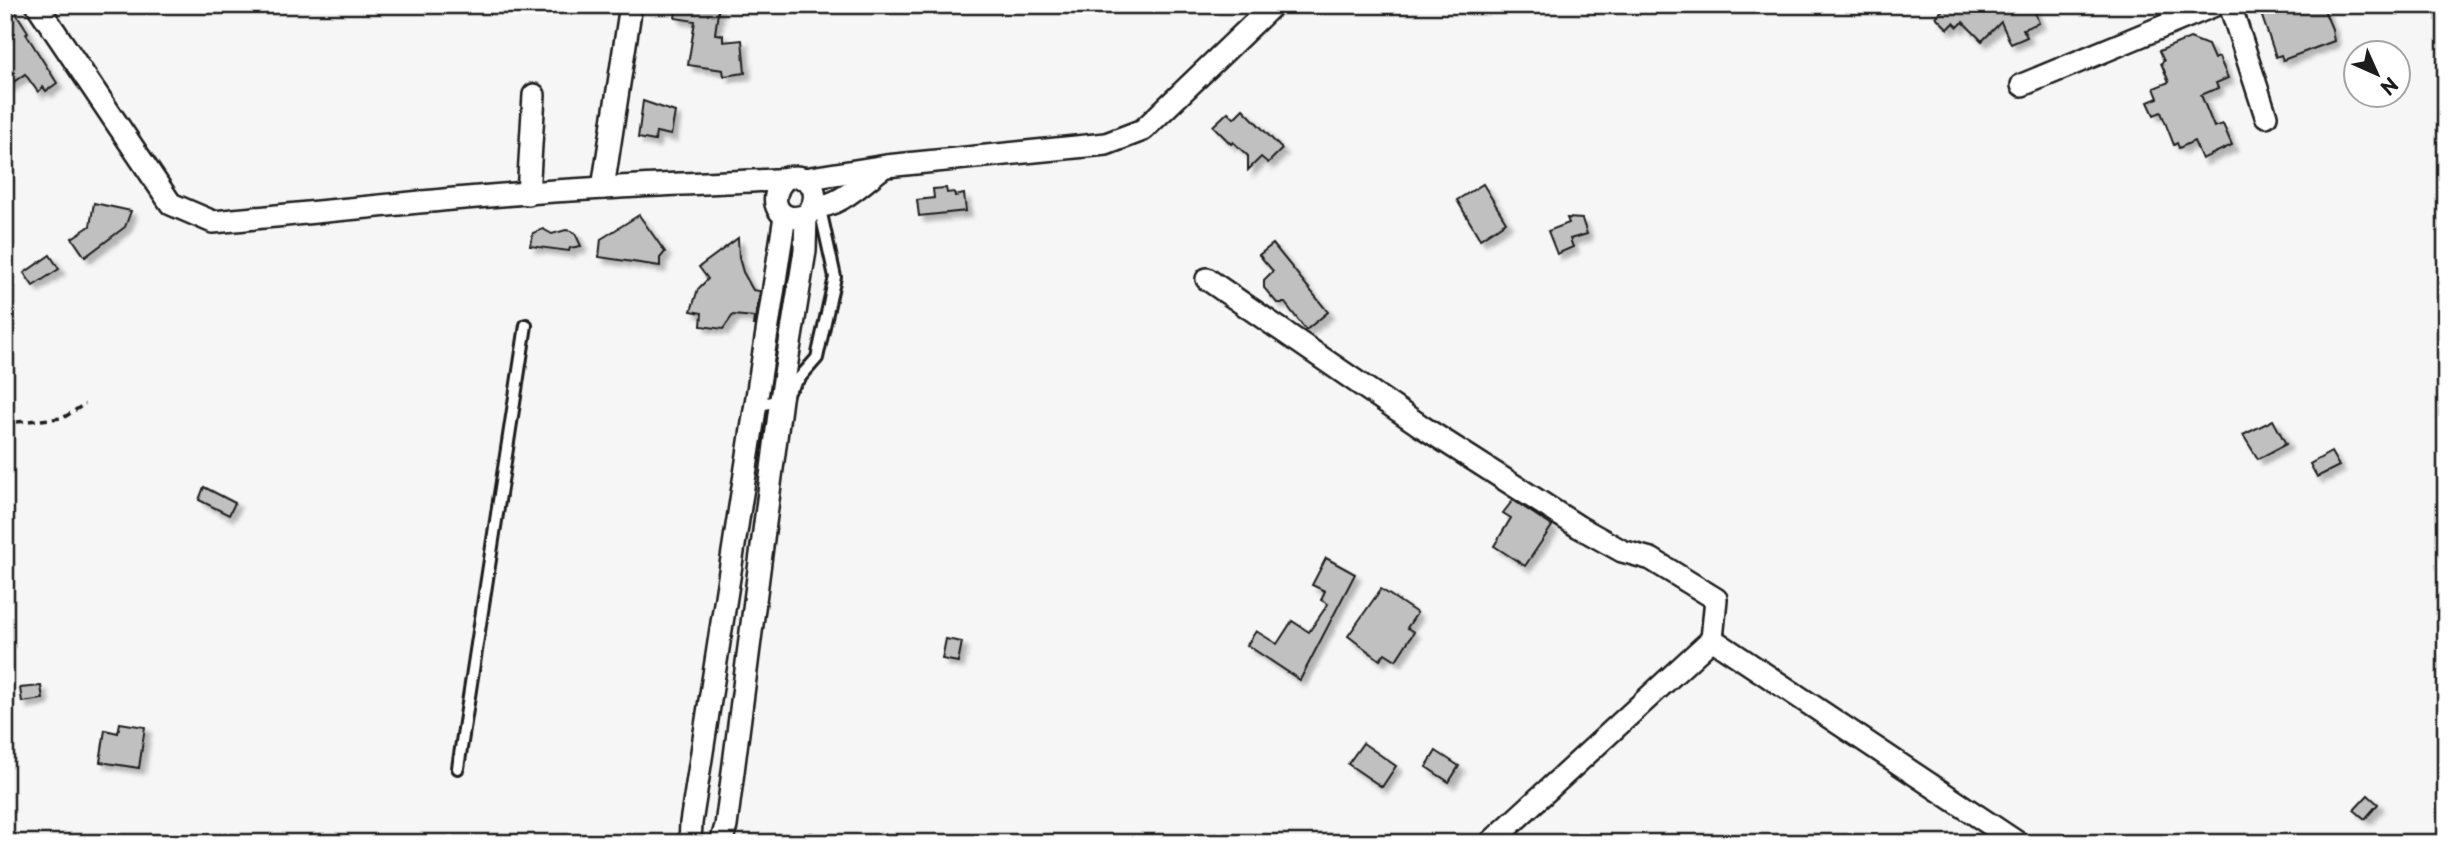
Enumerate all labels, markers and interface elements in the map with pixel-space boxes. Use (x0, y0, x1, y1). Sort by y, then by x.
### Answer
north arrow (2342, 38, 2412, 108)
text: N (2375, 72, 2405, 102)

